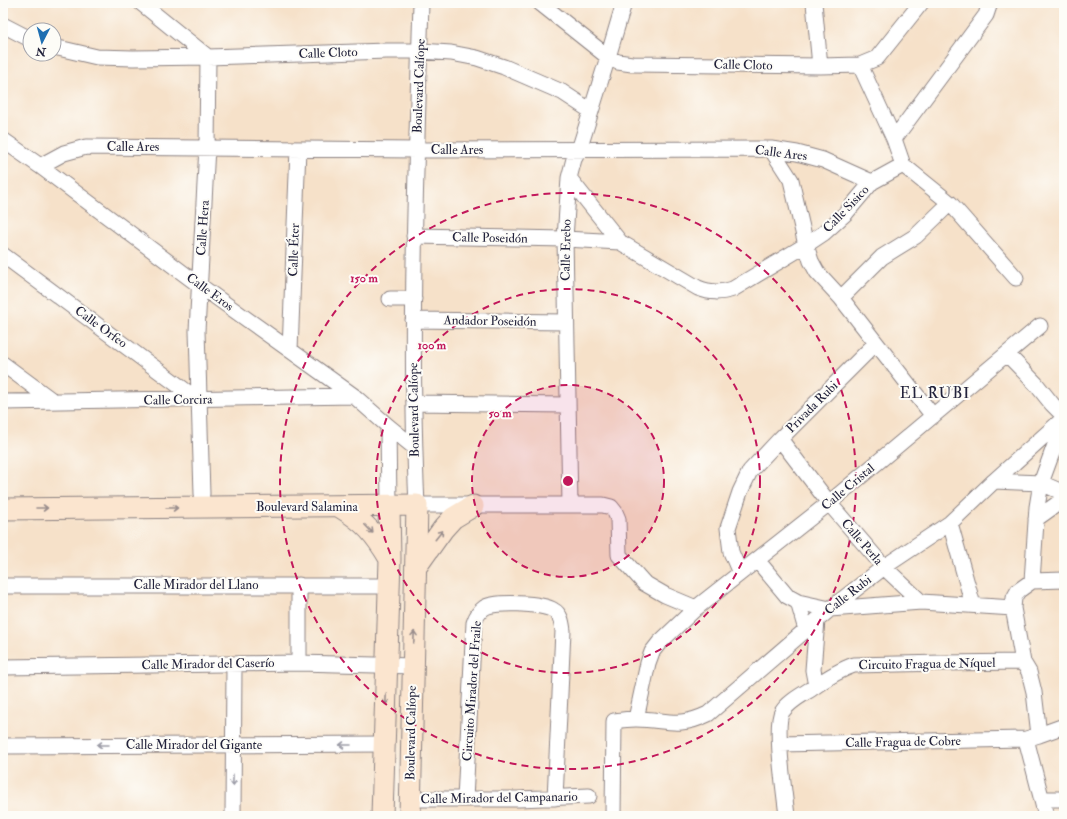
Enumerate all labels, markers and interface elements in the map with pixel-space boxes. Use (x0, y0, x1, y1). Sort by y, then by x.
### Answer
north arrow (22, 22, 62, 62)
street label: Boulevard Calíope (409, 38, 430, 134)
text: N (34, 44, 48, 59)
street label: Calle Cloto (298, 44, 358, 62)
street label: Calle Cloto (713, 56, 773, 74)
street label: Calle Ares (107, 139, 160, 155)
street label: Calle Ares (431, 142, 484, 158)
street label: Calle Ares (754, 142, 809, 164)
street label: Calle Sisico (820, 182, 872, 236)
street label: Calle Hera (193, 199, 213, 256)
street label: Calle Erebo (557, 219, 575, 281)
street label: Calle Éter (284, 223, 303, 277)
street label: Calle Poseidón (452, 229, 528, 247)
street label: Calle Eros (183, 270, 237, 315)
text: 150 m (350, 271, 378, 286)
street label: Calle Orfeo (72, 303, 130, 351)
street label: Andador Poseidón (442, 312, 537, 330)
text: 100 m (418, 338, 447, 353)
street label: Boulevard Calíope (405, 362, 424, 458)
street label: Privada Rubi (783, 377, 842, 436)
district label: EL RUBI (900, 384, 970, 403)
street label: Calle Corcira (143, 391, 213, 409)
text: 50 m (488, 406, 512, 421)
street label: Calle Cristal (818, 460, 878, 514)
centre of rings (561, 474, 575, 488)
street label: Boulevard Salamina (256, 499, 359, 515)
one-way arrow (35, 504, 48, 512)
one-way arrow (165, 504, 178, 512)
street label: Calle Perla (838, 516, 887, 569)
one-way arrow (364, 524, 374, 534)
one-way arrow (434, 529, 443, 540)
street label: Calle Rubi (821, 571, 875, 618)
street label: Calle Mirador del Llano (134, 577, 258, 593)
street label: Circuito Mirador del Fraile (459, 620, 485, 762)
one-way arrow (410, 631, 418, 644)
street label: Calle Mirador del Caserío (141, 655, 275, 673)
street label: Circuito Fragua de Níquel (858, 655, 996, 673)
street label: Boulevard Calíope (402, 685, 421, 781)
one-way arrow (382, 692, 390, 705)
street label: Calle Fragua de Cobre (845, 733, 962, 751)
street label: Calle Mirador del Gigante (126, 737, 263, 753)
one-way arrow (97, 741, 110, 749)
one-way arrow (339, 741, 352, 748)
one-way arrow (230, 773, 237, 786)
street label: Calle Mirador del Campanario (420, 789, 578, 808)

